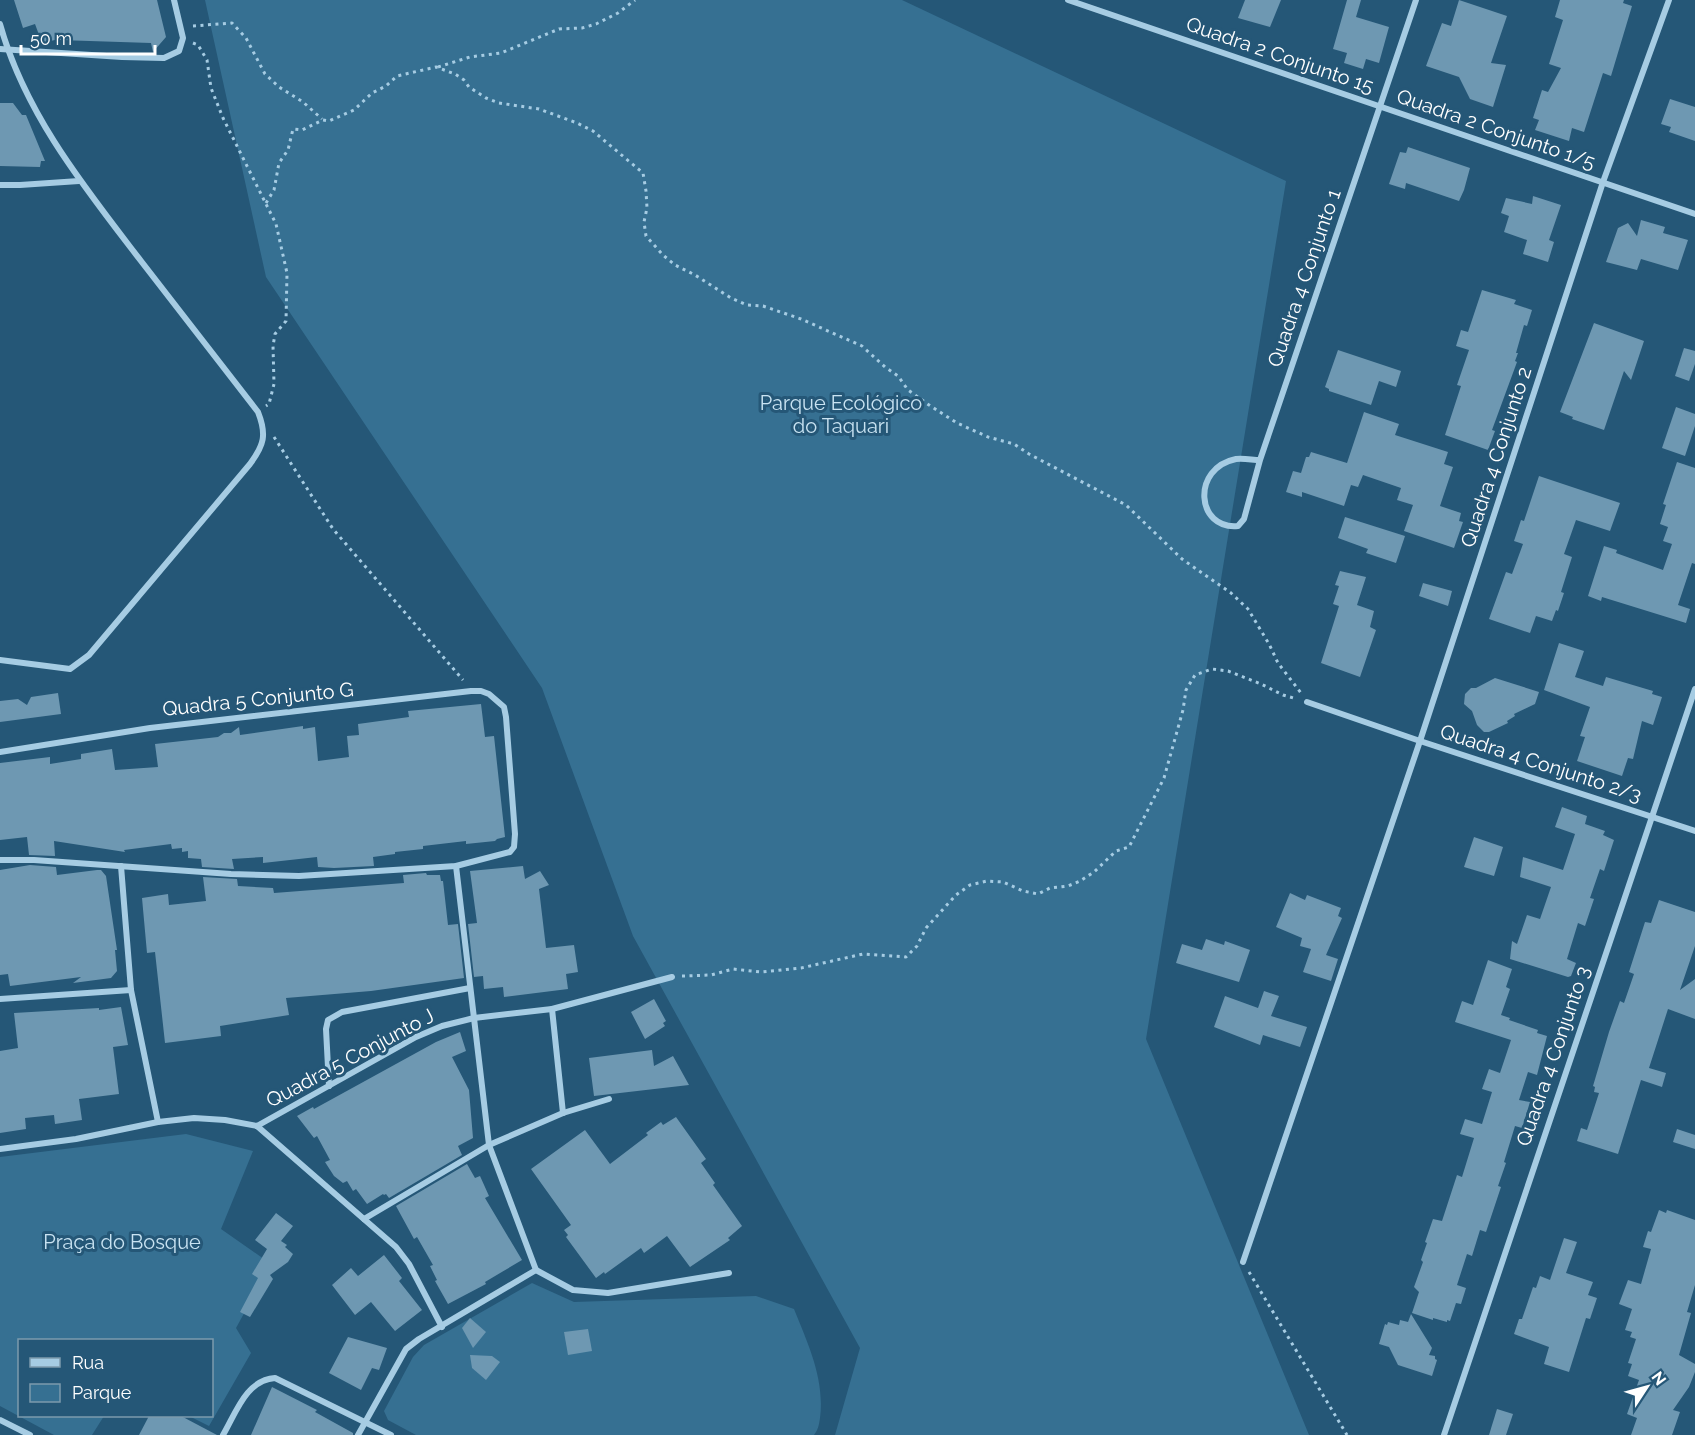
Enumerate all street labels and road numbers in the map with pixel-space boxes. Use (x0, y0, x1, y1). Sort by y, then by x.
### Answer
street label: Quadra 2 Conjunto 15 (1183, 12, 1377, 98)
street label: Quadra 2 Conjunto 1/5 (1394, 84, 1598, 174)
street label: Quadra 4 Conjunto 1 (1262, 186, 1346, 370)
street label: Quadra 4 Conjunto 2 (1455, 364, 1537, 550)
street label: Quadra 5 Conjunto G (161, 677, 355, 721)
street label: Quadra 4 Conjunto 2/3 (1437, 719, 1645, 807)
street label: Quadra 4 Conjunto 3 (1511, 963, 1595, 1149)
street label: Quadra 5 Conjunto J (262, 1004, 438, 1112)

